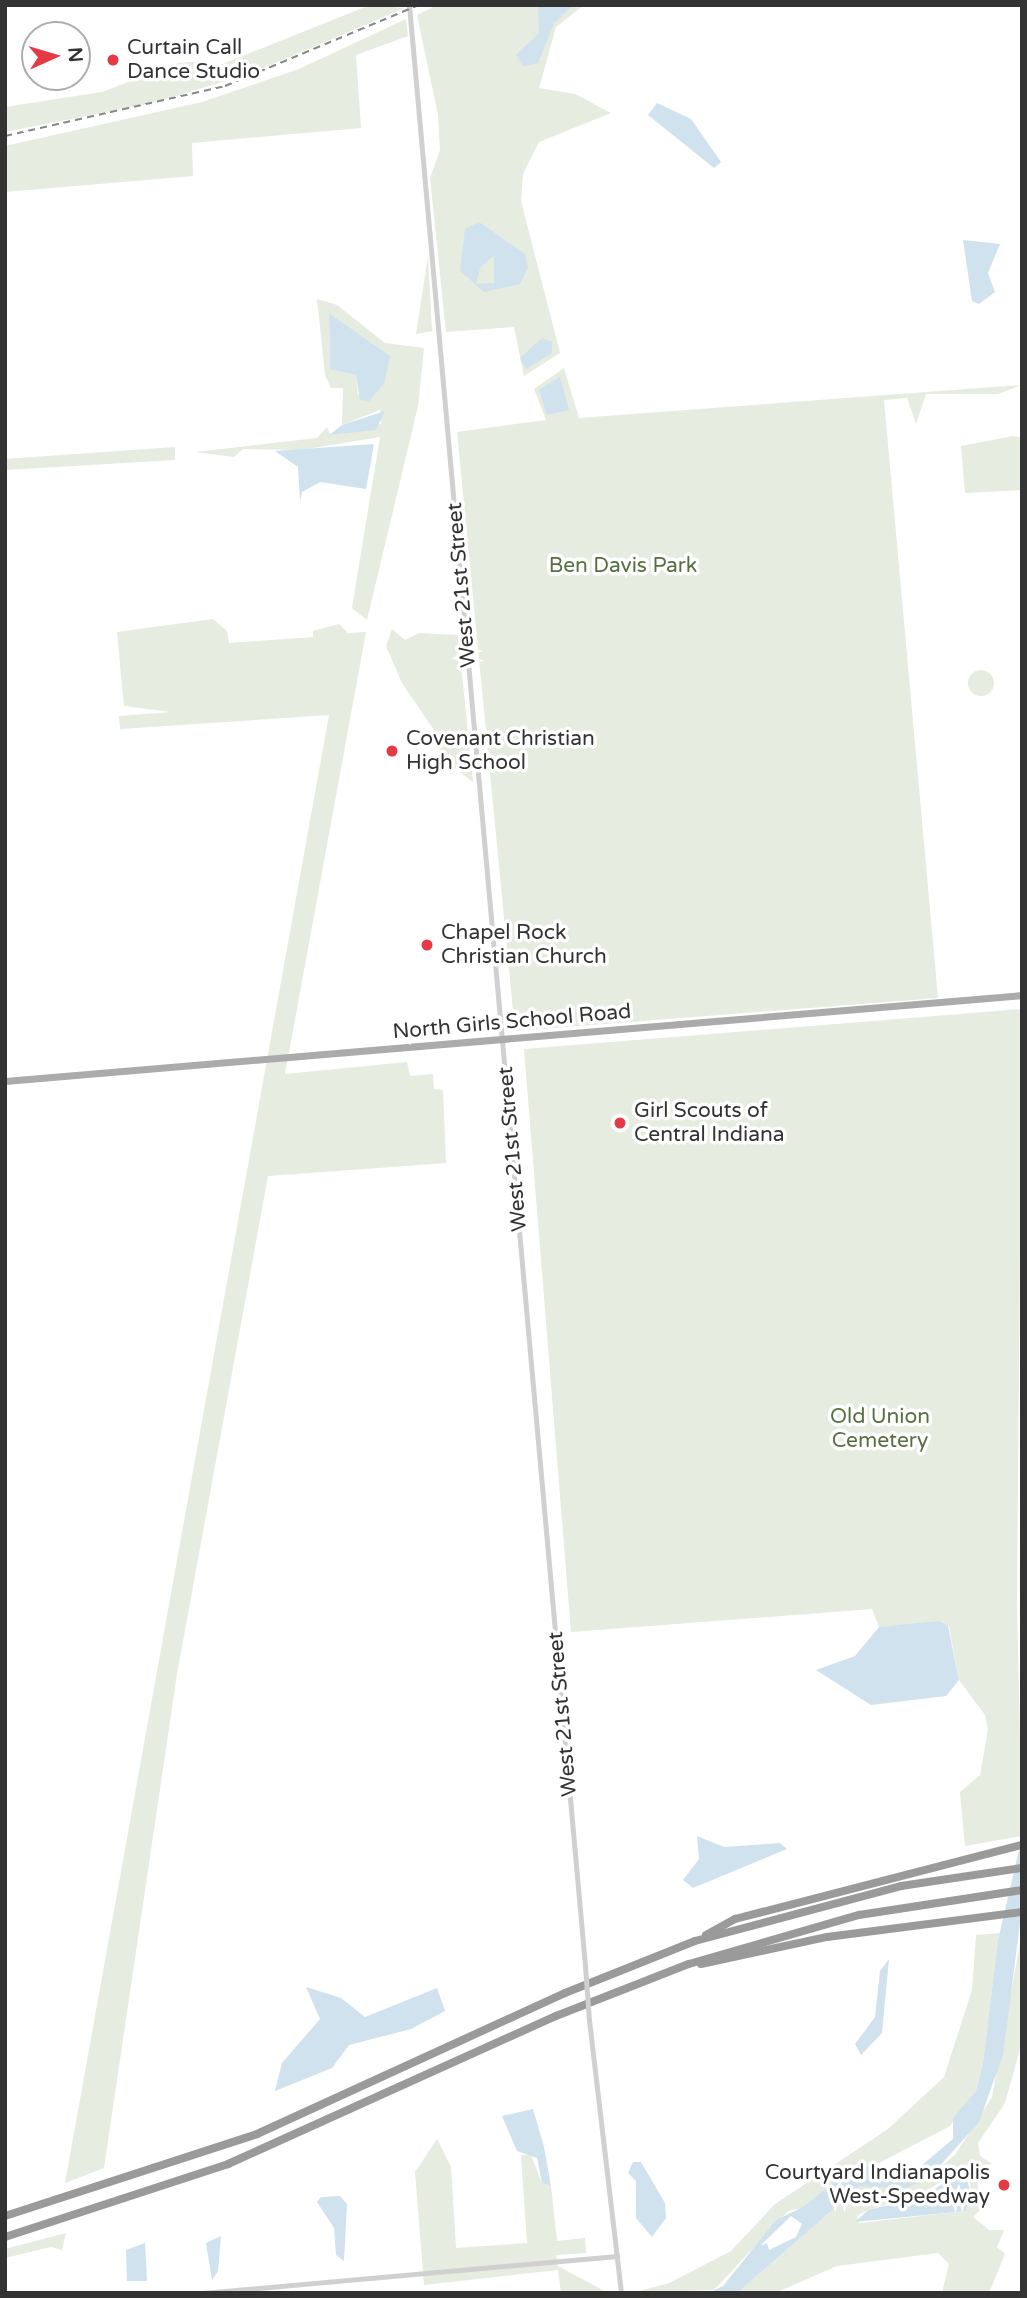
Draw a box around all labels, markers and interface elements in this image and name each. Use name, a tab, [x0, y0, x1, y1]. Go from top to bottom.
north arrow	[21, 21, 91, 91]
place label: Curtain Call Dance Studio	[127, 35, 260, 85]
text: N	[63, 46, 86, 63]
marker: Curtain Call Dance Studio	[105, 52, 121, 68]
street label: West 21st Street	[442, 501, 482, 669]
park label: Ben Davis Park	[549, 553, 697, 579]
place label: Covenant Christian High School	[406, 726, 595, 776]
marker: Covenant Christian High School	[384, 743, 400, 759]
place label: Chapel Rock Christian Church	[441, 920, 607, 970]
marker: Chapel Rock Christian Church	[419, 937, 435, 953]
street label: North Girls School Road	[392, 999, 632, 1045]
street label: West 21st Street	[493, 1065, 533, 1233]
place label: Girl Scouts of Central Indiana	[634, 1098, 785, 1148]
marker: Girl Scouts of Central Indiana	[612, 1115, 628, 1131]
park label: Old Union Cemetery	[830, 1404, 930, 1454]
street label: West 21st Street	[543, 1630, 583, 1798]
place label: Courtyard Indianapolis West-Speedway	[765, 2160, 990, 2210]
marker: Courtyard Indianapolis West-Speedway	[996, 2177, 1012, 2193]

